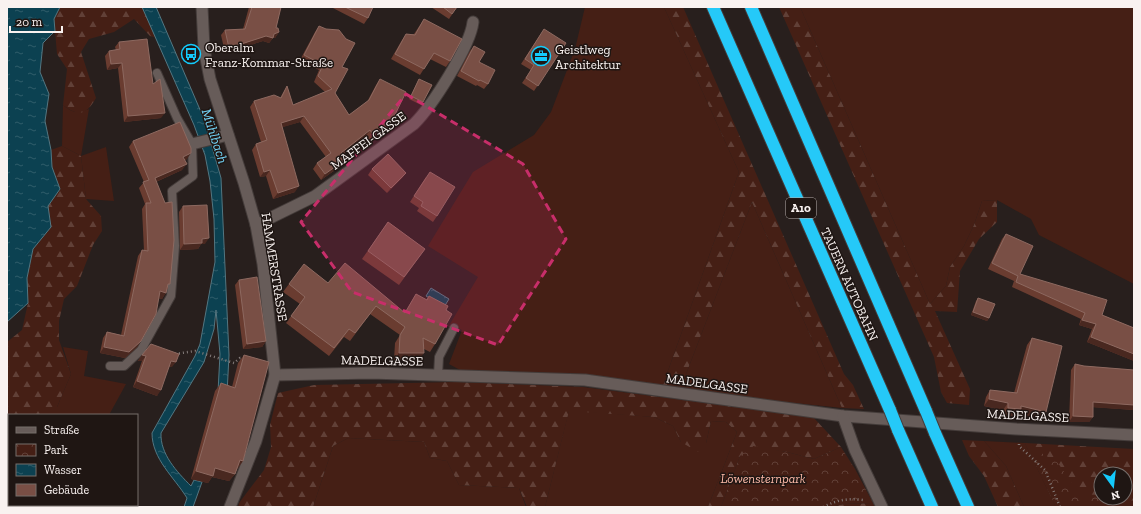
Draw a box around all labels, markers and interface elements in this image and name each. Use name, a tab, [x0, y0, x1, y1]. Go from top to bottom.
scale bar	[10, 8, 62, 34]
text: 20 m	[16, 15, 43, 29]
place label: Oberalm Franz-Kommar-Straße	[205, 40, 333, 70]
place label: Geistlweg Architektur	[555, 42, 621, 72]
bus stop icon: Oberalm Franz-Kommar-Straße	[180, 43, 202, 65]
office icon: Geistlweg Architektur	[530, 45, 552, 67]
water label: Mühlbach	[198, 107, 231, 166]
street label: MAFFEI-GASSE	[328, 108, 409, 173]
road number: A10	[786, 198, 816, 218]
street label: HAMMERSTRASSE	[259, 212, 291, 323]
street label: TAUERN AUTOBAHN	[818, 225, 881, 343]
street label: MADELGASSE	[341, 352, 424, 369]
street label: MADELGASSE	[665, 370, 749, 397]
street label: MADELGASSE	[986, 406, 1070, 425]
legend	[8, 414, 138, 506]
text: Straße	[44, 423, 80, 437]
text: Park	[44, 443, 69, 457]
text: Wasser	[44, 463, 82, 477]
north arrow	[1093, 466, 1133, 506]
park label: Löwensternpark	[720, 471, 806, 486]
text: Gebäude	[44, 483, 89, 497]
text: N	[1109, 488, 1121, 503]

